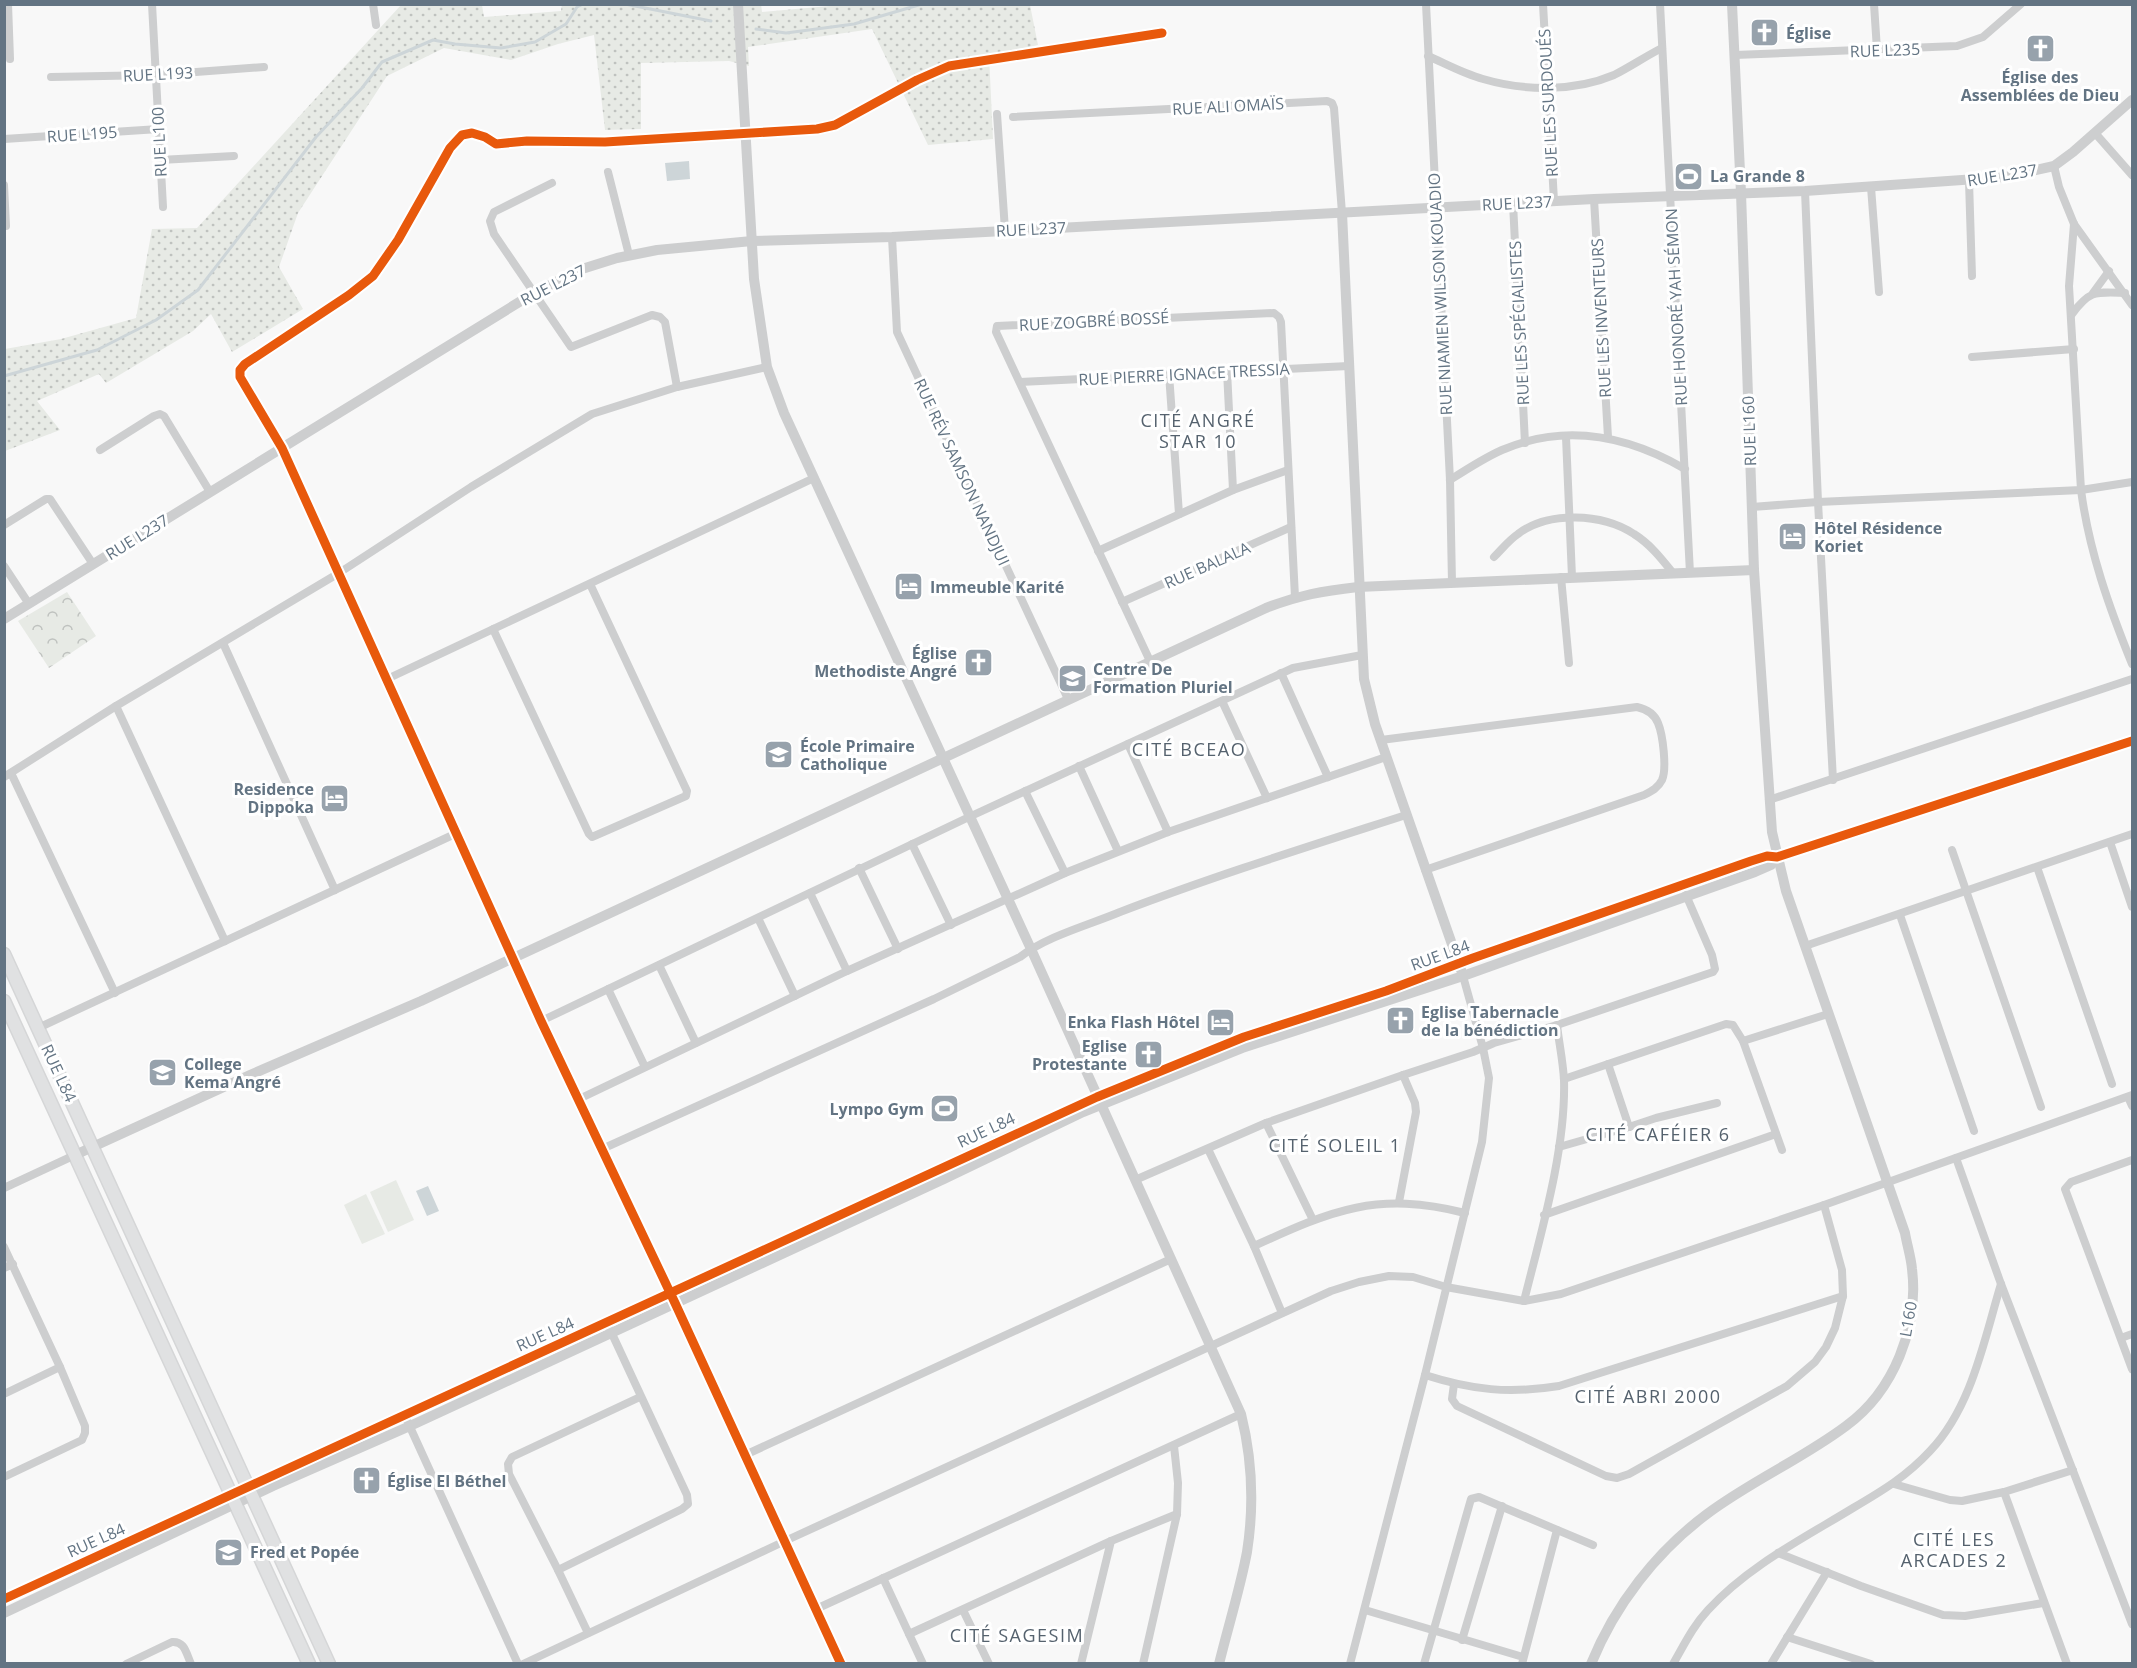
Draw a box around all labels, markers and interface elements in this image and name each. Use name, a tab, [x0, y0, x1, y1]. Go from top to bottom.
church icon: Église	[1749, 17, 1781, 49]
place label: Église	[1786, 22, 1831, 44]
street label: RUE LES SURDOUÉS	[1533, 28, 1563, 178]
church icon: Église des Assemblées de Dieu	[2024, 33, 2056, 65]
street label: RUE L235	[1849, 38, 1921, 62]
street label: RUE L193	[122, 61, 194, 87]
place label: Église des Assemblées de Dieu	[1961, 66, 2119, 106]
street label: RUE ALI OMAÏS	[1172, 92, 1285, 120]
street label: RUE L100	[146, 106, 172, 178]
street label: RUE L195	[46, 121, 118, 147]
street label: RUE L237	[1966, 159, 2038, 191]
sports icon: La Grande 8	[1673, 160, 1705, 192]
place label: La Grande 8	[1710, 165, 1805, 187]
street label: RUE NIAMIEN WILSON KOUADIO	[1423, 172, 1457, 416]
street label: RUE L237	[1481, 190, 1553, 216]
street label: RUE HONORÉ YAH SÉMON	[1660, 208, 1692, 406]
street label: RUE L237	[995, 216, 1067, 242]
street label: RUE LES INVENTEURS	[1586, 237, 1616, 398]
street label: RUE LES SPÉCIALISTES	[1504, 240, 1534, 406]
street label: RUE L237	[517, 259, 589, 311]
street label: RUE ZOGBRÉ BOSSÉ	[1018, 306, 1170, 336]
street label: RUE PIERRE IGNACE TRESSIA	[1078, 357, 1291, 391]
street label: RUE RÉV SAMSON NANDJUI	[909, 375, 1015, 569]
street label: RUE L160	[1737, 395, 1761, 467]
district label: CITÉ ANGRÉ STAR 10	[1140, 408, 1256, 453]
street label: RUE L237	[101, 509, 173, 565]
place label: Hôtel Résidence Koriet	[1814, 517, 1942, 557]
hotel icon: Hôtel Résidence Koriet	[1777, 521, 1809, 553]
street label: RUE BALALA	[1161, 536, 1254, 594]
hotel icon: Immeuble Karité	[893, 571, 925, 603]
place label: Immeuble Karité	[930, 576, 1064, 598]
place label: Église Methodiste Angré	[814, 642, 957, 682]
church icon: Église Methodiste Angré	[962, 646, 994, 678]
place label: Centre De Formation Pluriel	[1093, 658, 1233, 698]
school or university icon: Centre De Formation Pluriel	[1056, 662, 1088, 694]
place label: École Primaire Catholique	[800, 735, 915, 775]
district label: CITÉ BCEAO	[1132, 737, 1246, 761]
school or university icon: École Primaire Catholique	[763, 739, 795, 771]
place label: Residence Dippoka	[233, 778, 314, 818]
hotel icon: Residence Dippoka	[319, 782, 351, 814]
street label: RUE L84	[1407, 934, 1473, 976]
place label: Eglise Tabernacle de la bénédiction	[1421, 1001, 1559, 1041]
church icon: Eglise Tabernacle de la bénédiction	[1384, 1005, 1416, 1037]
hotel icon: Enka Flash Hôtel	[1205, 1006, 1237, 1038]
place label: Enka Flash Hôtel	[1067, 1011, 1200, 1033]
place label: Eglise Protestante	[1032, 1035, 1127, 1075]
church icon: Eglise Protestante	[1132, 1039, 1164, 1071]
street label: RUE L84	[36, 1041, 82, 1105]
place label: College Kema Angré	[184, 1053, 281, 1093]
school or university icon: College Kema Angré	[147, 1057, 179, 1089]
sports icon: Lympo Gym	[929, 1093, 961, 1125]
place label: Lympo Gym	[830, 1098, 924, 1120]
street label: RUE L84	[954, 1107, 1018, 1153]
district label: CITÉ CAFÉIER 6	[1585, 1122, 1731, 1146]
district label: CITÉ SOLEIL 1	[1268, 1133, 1402, 1157]
street label: L160	[1894, 1299, 1922, 1339]
street label: RUE L84	[513, 1311, 577, 1357]
district label: CITÉ ABRI 2000	[1575, 1384, 1721, 1408]
church icon: Église El Béthel	[350, 1465, 382, 1497]
place label: Église El Béthel	[387, 1470, 506, 1492]
street label: RUE L84	[64, 1517, 128, 1563]
district label: CITÉ LES ARCADES 2	[1901, 1527, 2007, 1572]
school or university icon: Fred et Popée	[213, 1536, 245, 1568]
place label: Fred et Popée	[250, 1541, 359, 1563]
district label: CITÉ SAGESIM	[950, 1623, 1084, 1647]

